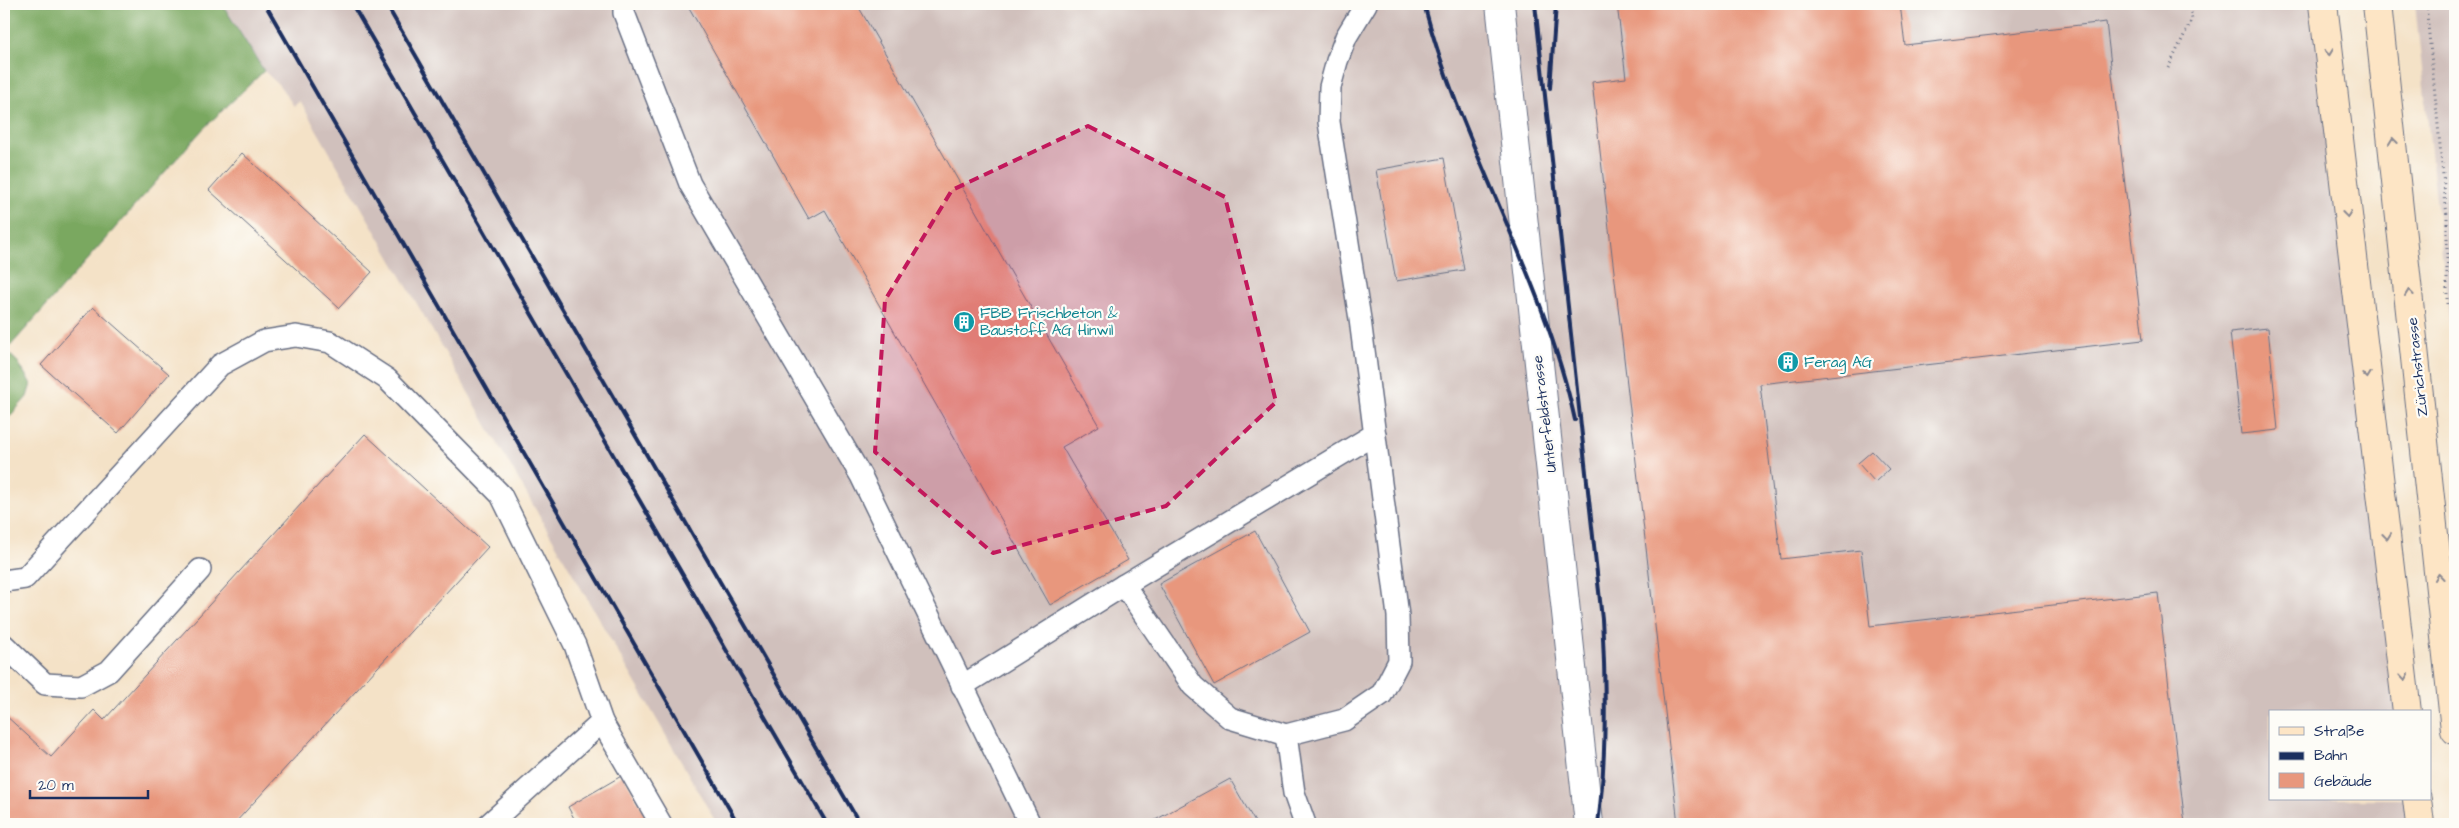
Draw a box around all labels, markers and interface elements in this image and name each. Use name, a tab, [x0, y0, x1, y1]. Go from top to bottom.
one-way arrow	[2323, 48, 2334, 56]
one-way arrow	[2388, 137, 2399, 145]
one-way arrow	[2341, 210, 2352, 218]
one-way arrow	[2404, 289, 2415, 297]
place label: FBB Frischbeton & Baustoff AG Hinwil	[980, 303, 1118, 341]
building icon: FBB Frischbeton & Baustoff AG Hinwil	[952, 310, 976, 334]
street label: Zürichstrasse	[2402, 316, 2433, 418]
building icon: Ferag AG	[1776, 350, 1800, 374]
place label: Ferag AG	[1804, 352, 1873, 374]
street label: Unterfeldstrasse	[1527, 354, 1562, 474]
one-way arrow	[2361, 371, 2372, 379]
one-way arrow	[2381, 533, 2392, 541]
one-way arrow	[2434, 573, 2445, 581]
one-way arrow	[2398, 673, 2409, 681]
legend	[2269, 710, 2432, 800]
text: Straße	[2314, 721, 2364, 742]
text: Bahn	[2314, 745, 2348, 766]
scale bar	[30, 768, 148, 800]
text: Gebäude	[2314, 771, 2372, 792]
text: 20 m	[38, 775, 74, 796]

